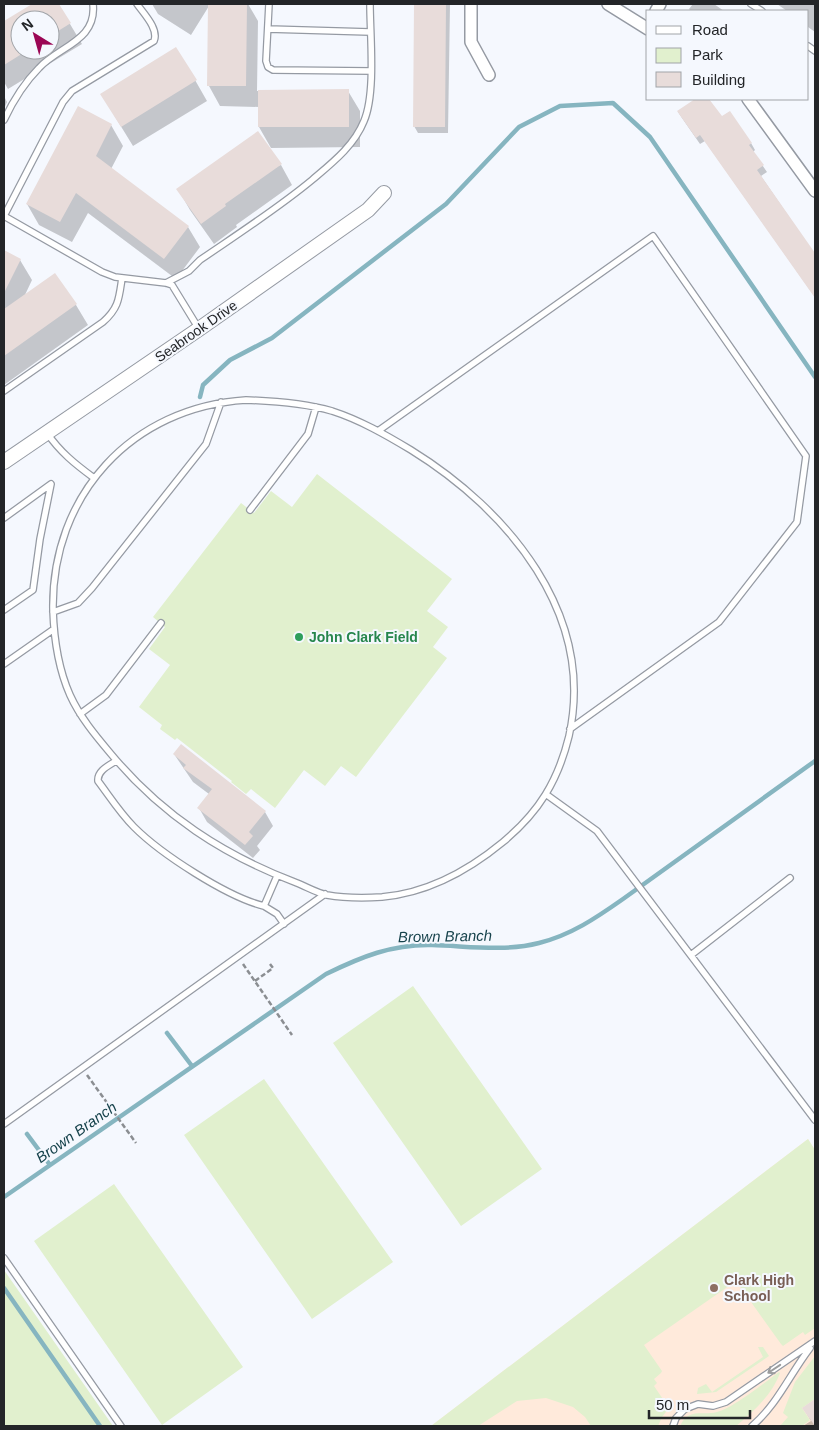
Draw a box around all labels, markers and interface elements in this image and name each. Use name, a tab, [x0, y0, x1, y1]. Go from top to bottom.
north arrow	[10, 10, 60, 60]
legend	[646, 10, 809, 100]
text: N	[18, 15, 36, 34]
text: Road	[692, 21, 728, 38]
text: Park	[692, 46, 723, 63]
text: Building	[692, 71, 745, 88]
street label: Seabrook Drive	[152, 297, 240, 365]
place label: John Clark Field	[309, 629, 418, 645]
marker: John Clark Field	[293, 631, 305, 643]
water label: Brown Branch	[398, 927, 492, 945]
water label: Brown Branch	[33, 1098, 119, 1166]
place label: Clark High School	[724, 1272, 794, 1304]
marker: Clark High School	[708, 1282, 720, 1294]
one-way arrow	[767, 1365, 781, 1375]
scale bar	[649, 1388, 750, 1420]
text: 50 m	[656, 1396, 689, 1413]

